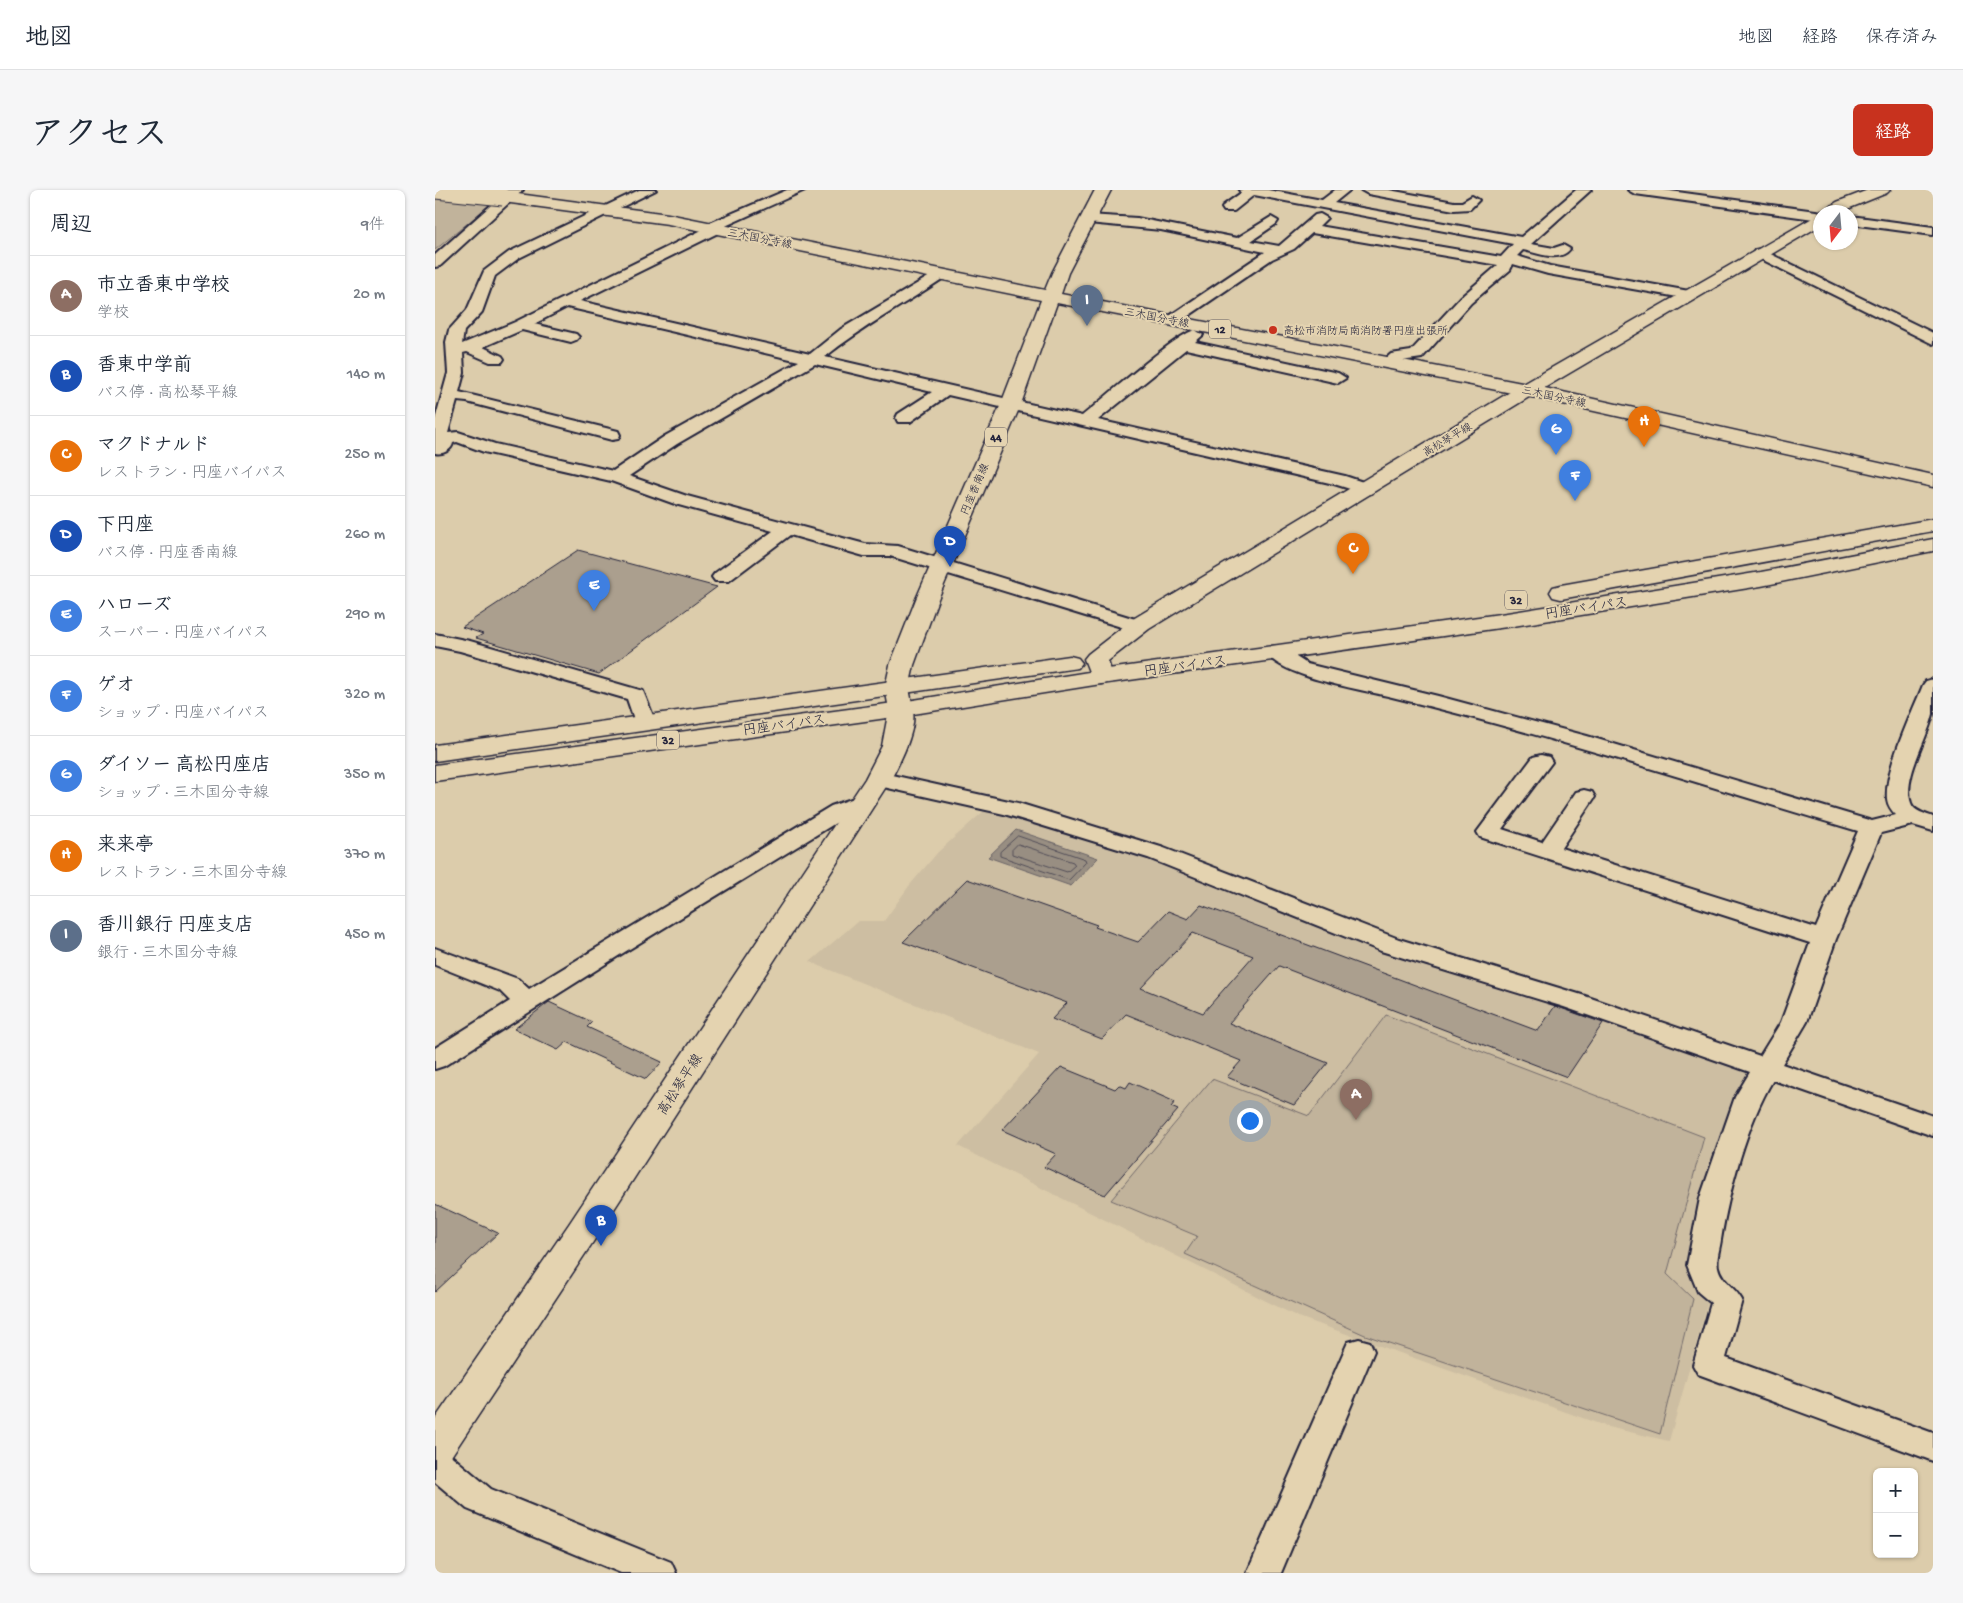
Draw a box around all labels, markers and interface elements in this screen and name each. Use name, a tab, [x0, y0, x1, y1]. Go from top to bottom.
text: 地図	[25, 25, 73, 54]
text: 地図	[1738, 28, 1774, 49]
text: 経路	[1802, 28, 1838, 49]
text: 保存済み	[1866, 28, 1938, 49]
button: 経路	[1853, 104, 1933, 156]
text: アクセス	[30, 117, 168, 158]
north arrow	[1813, 205, 1858, 250]
text: 周辺	[50, 214, 92, 239]
text: 9件	[361, 217, 385, 236]
street label: 三木国分寺線	[726, 227, 793, 252]
text: 市立香東中学校	[97, 275, 230, 298]
pin: I	[1071, 285, 1103, 326]
text: A	[61, 286, 71, 305]
text: 20 m	[353, 286, 385, 305]
text: 学校	[97, 305, 129, 324]
street label: 三木国分寺線	[1123, 306, 1190, 331]
road number: 12	[1209, 320, 1231, 338]
marker: 高松市消防局南消防署円座出張所	[1267, 324, 1279, 336]
place label: 高松市消防局南消防署円座出張所	[1283, 325, 1448, 338]
text: 香東中学前	[97, 355, 192, 378]
text: B	[62, 366, 70, 385]
text: 140 m	[347, 366, 385, 385]
street label: 三木国分寺線	[1520, 384, 1587, 411]
text: バス停 · 高松琴平線	[97, 385, 238, 404]
pin: H	[1628, 406, 1660, 447]
pin: G	[1540, 414, 1572, 455]
street label: 高松琴平線	[1421, 421, 1475, 460]
road number: 44	[985, 428, 1007, 446]
text: マクドナルド	[97, 435, 210, 458]
text: C	[62, 446, 70, 465]
text: 250 m	[345, 446, 385, 465]
pin: F	[1559, 460, 1591, 501]
street label: 円座香南線	[959, 462, 992, 517]
text: レストラン · 円座バイパス	[97, 465, 287, 484]
text: 下円座	[97, 515, 154, 538]
text: D	[61, 526, 71, 545]
text: 260 m	[345, 526, 385, 545]
pin: D	[934, 526, 966, 567]
pin: C	[1337, 533, 1369, 574]
text: バス停 · 円座香南線	[97, 545, 238, 564]
pin: E	[578, 570, 610, 611]
road number: 32	[1505, 590, 1527, 610]
text: ハローズ	[97, 595, 171, 618]
street label: 円座バイパス	[1544, 595, 1629, 624]
text: E	[61, 606, 71, 625]
text: 290 m	[345, 606, 385, 625]
text: スーパー · 円座バイパス	[97, 625, 269, 644]
street label: 円座バイパス	[1143, 653, 1228, 682]
text: ゲオ	[97, 675, 135, 698]
text: F	[62, 686, 70, 705]
text: 320 m	[345, 686, 385, 705]
text: ショップ · 円座バイパス	[97, 705, 269, 724]
street label: 円座バイパス	[742, 712, 827, 741]
road number: 32	[657, 730, 679, 750]
text: ダイソー 高松円座店	[97, 755, 271, 778]
text: G	[61, 766, 71, 785]
text: 350 m	[344, 766, 385, 785]
text: ショップ · 三木国分寺線	[97, 785, 269, 804]
text: 来来亭	[97, 835, 154, 858]
text: H	[61, 846, 71, 865]
text: 370 m	[344, 846, 385, 865]
text: レストラン · 三木国分寺線	[97, 865, 287, 884]
text: 香川銀行 円座支店	[97, 915, 254, 938]
text: I	[64, 926, 68, 945]
text: 450 m	[345, 926, 385, 945]
text: 銀行 · 三木国分寺線	[97, 945, 238, 964]
street label: 高松琴平線	[655, 1051, 707, 1119]
pin: A	[1340, 1079, 1372, 1120]
your location	[1237, 1108, 1263, 1134]
pin: B	[585, 1205, 617, 1246]
map controls	[1873, 1468, 1918, 1558]
button: +	[1873, 1468, 1918, 1513]
button: −	[1873, 1513, 1918, 1558]

